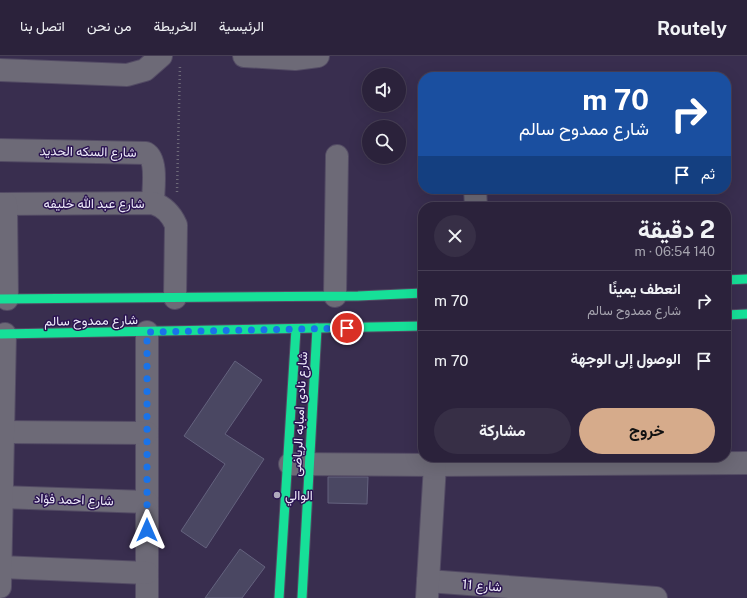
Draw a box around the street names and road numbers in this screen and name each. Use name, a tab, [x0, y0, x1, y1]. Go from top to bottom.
street label: شارع السكه الحديد	[39, 143, 137, 162]
street label: شارع عبد الله خليفه	[44, 196, 144, 213]
street label: شارع ممدوح سالم	[44, 312, 138, 331]
street label: شارع نادى امبابه الرياضى	[289, 351, 312, 477]
street label: شارع احمد فؤاد	[34, 491, 114, 510]
street label: شارع 11	[461, 577, 502, 596]

